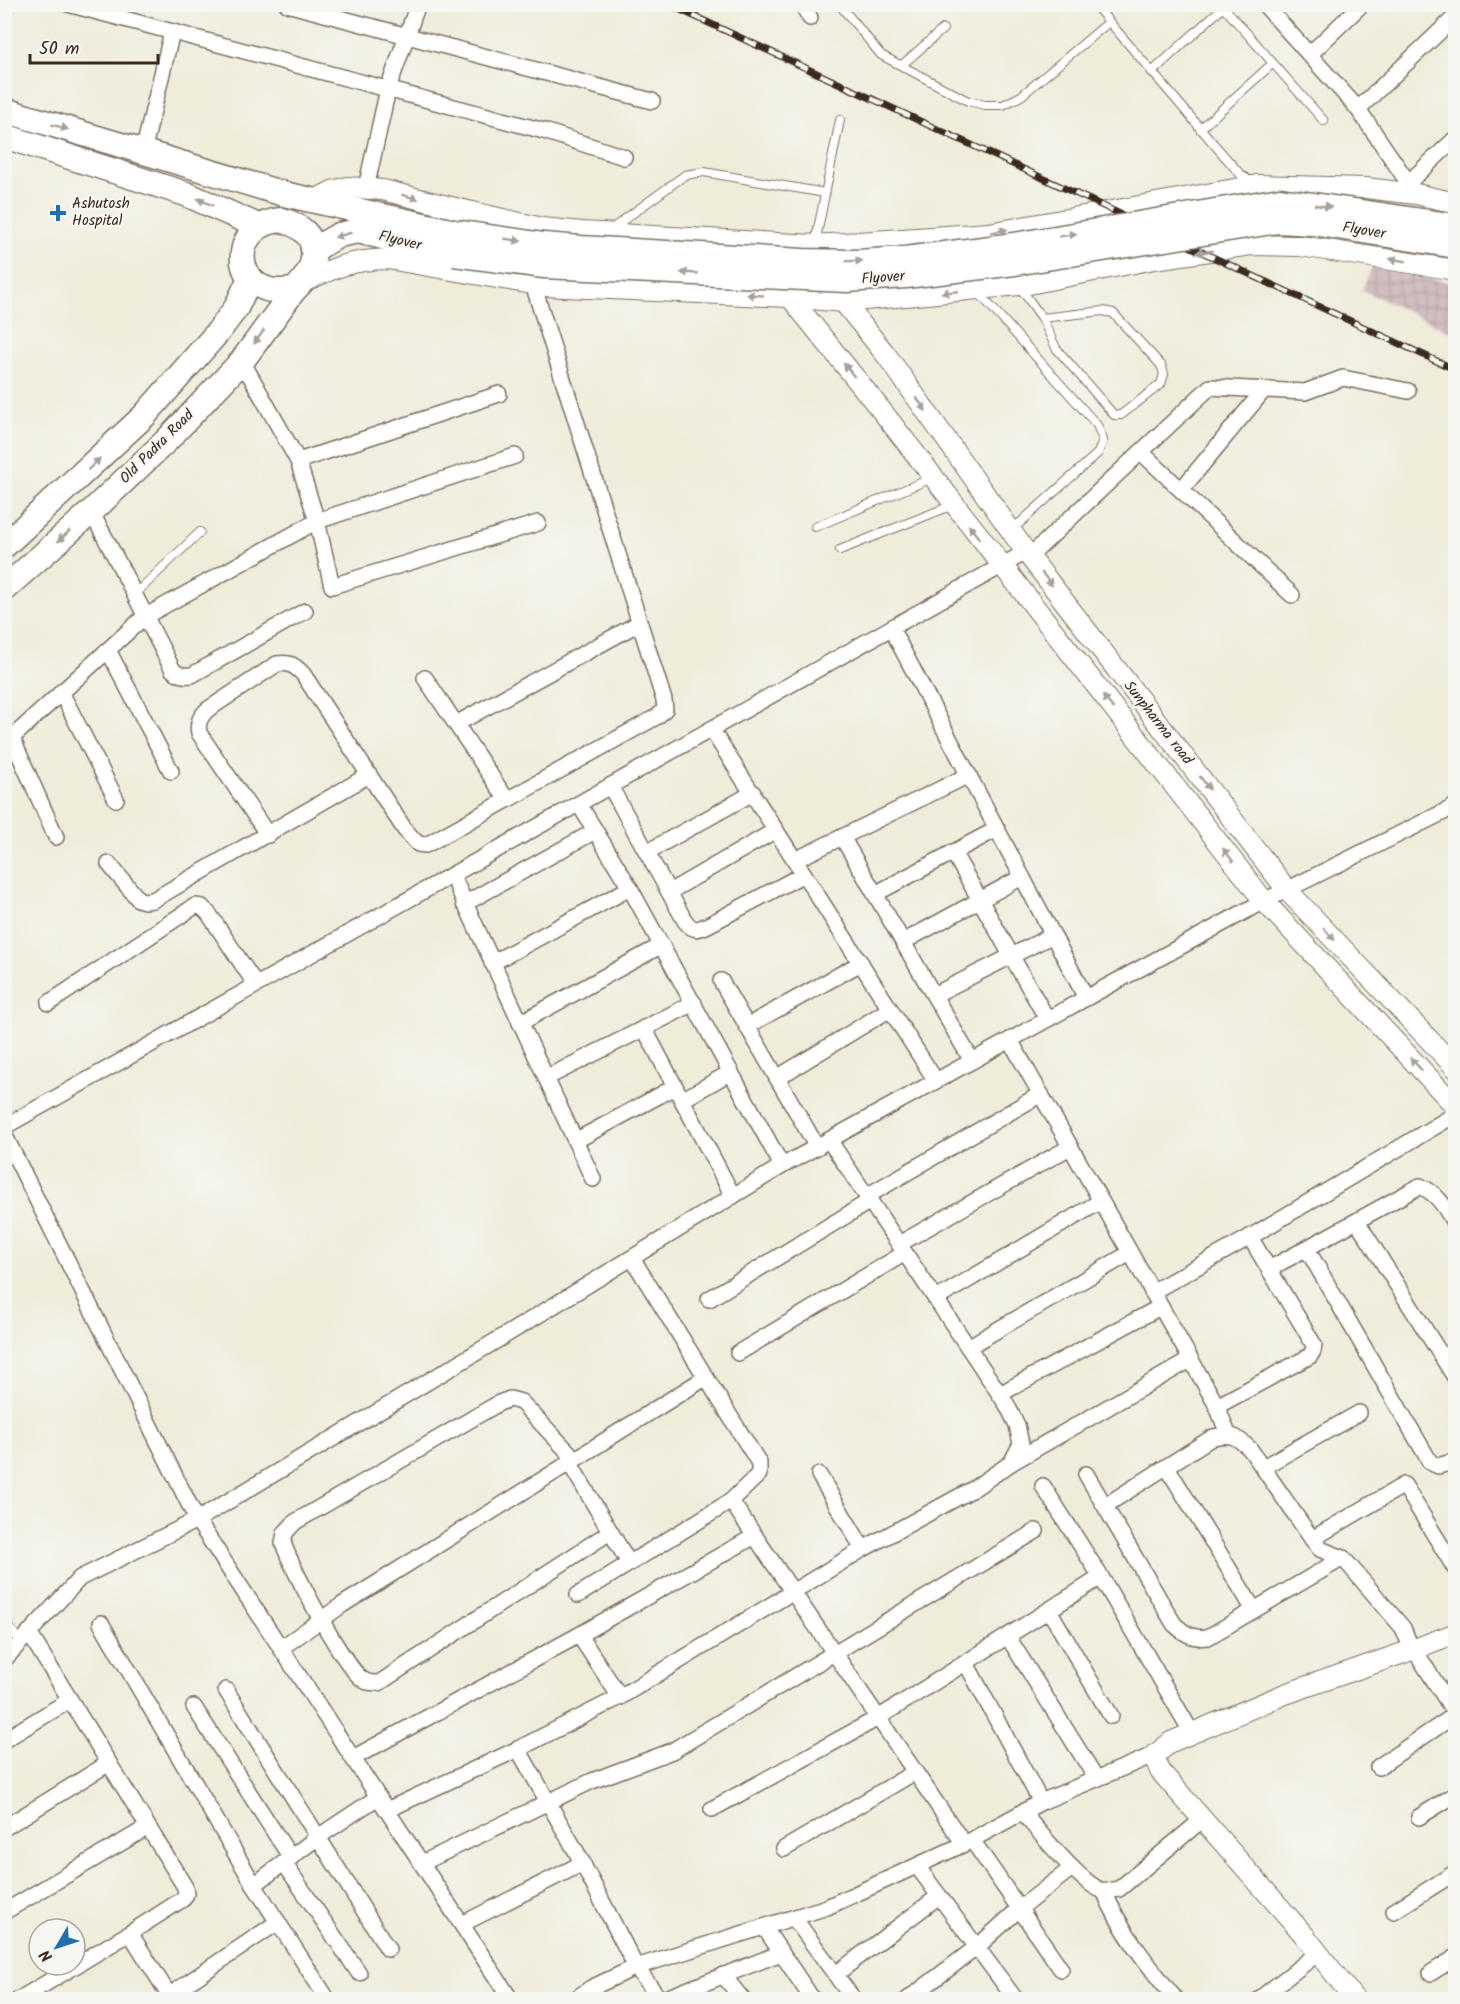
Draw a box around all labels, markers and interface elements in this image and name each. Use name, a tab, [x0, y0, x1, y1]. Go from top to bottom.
scale bar	[30, 27, 158, 65]
text: 50 m	[39, 35, 79, 64]
one-way arrow	[52, 123, 70, 132]
place label: Ashutosh Hospital	[72, 192, 130, 233]
one-way arrow	[400, 192, 419, 202]
one-way arrow	[195, 197, 213, 207]
one-way arrow	[1313, 201, 1332, 210]
marker: Ashutosh Hospital	[49, 204, 67, 222]
street label: Flyover	[1341, 216, 1388, 246]
street label: Flyover	[376, 224, 425, 258]
one-way arrow	[990, 226, 1009, 235]
one-way arrow	[334, 231, 352, 240]
one-way arrow	[1059, 231, 1078, 240]
one-way arrow	[503, 236, 522, 245]
one-way arrow	[1195, 247, 1214, 256]
one-way arrow	[1388, 256, 1407, 265]
one-way arrow	[844, 257, 863, 266]
street label: Flyover	[861, 264, 907, 291]
one-way arrow	[680, 269, 699, 278]
one-way arrow	[940, 287, 959, 297]
one-way arrow	[746, 291, 765, 300]
one-way arrow	[253, 329, 265, 345]
one-way arrow	[844, 362, 856, 377]
one-way arrow	[915, 396, 926, 412]
street label: Old Padra Road	[114, 404, 200, 490]
one-way arrow	[87, 457, 101, 471]
one-way arrow	[968, 524, 981, 540]
one-way arrow	[57, 529, 72, 542]
one-way arrow	[1041, 571, 1053, 587]
street label: Sunpharma road	[1117, 676, 1199, 771]
one-way arrow	[1102, 694, 1114, 709]
one-way arrow	[1198, 776, 1210, 791]
one-way arrow	[1222, 848, 1234, 863]
one-way arrow	[1322, 926, 1336, 941]
one-way arrow	[1409, 1058, 1423, 1072]
north arrow	[27, 1917, 87, 1977]
text: N	[34, 1944, 59, 1967]

